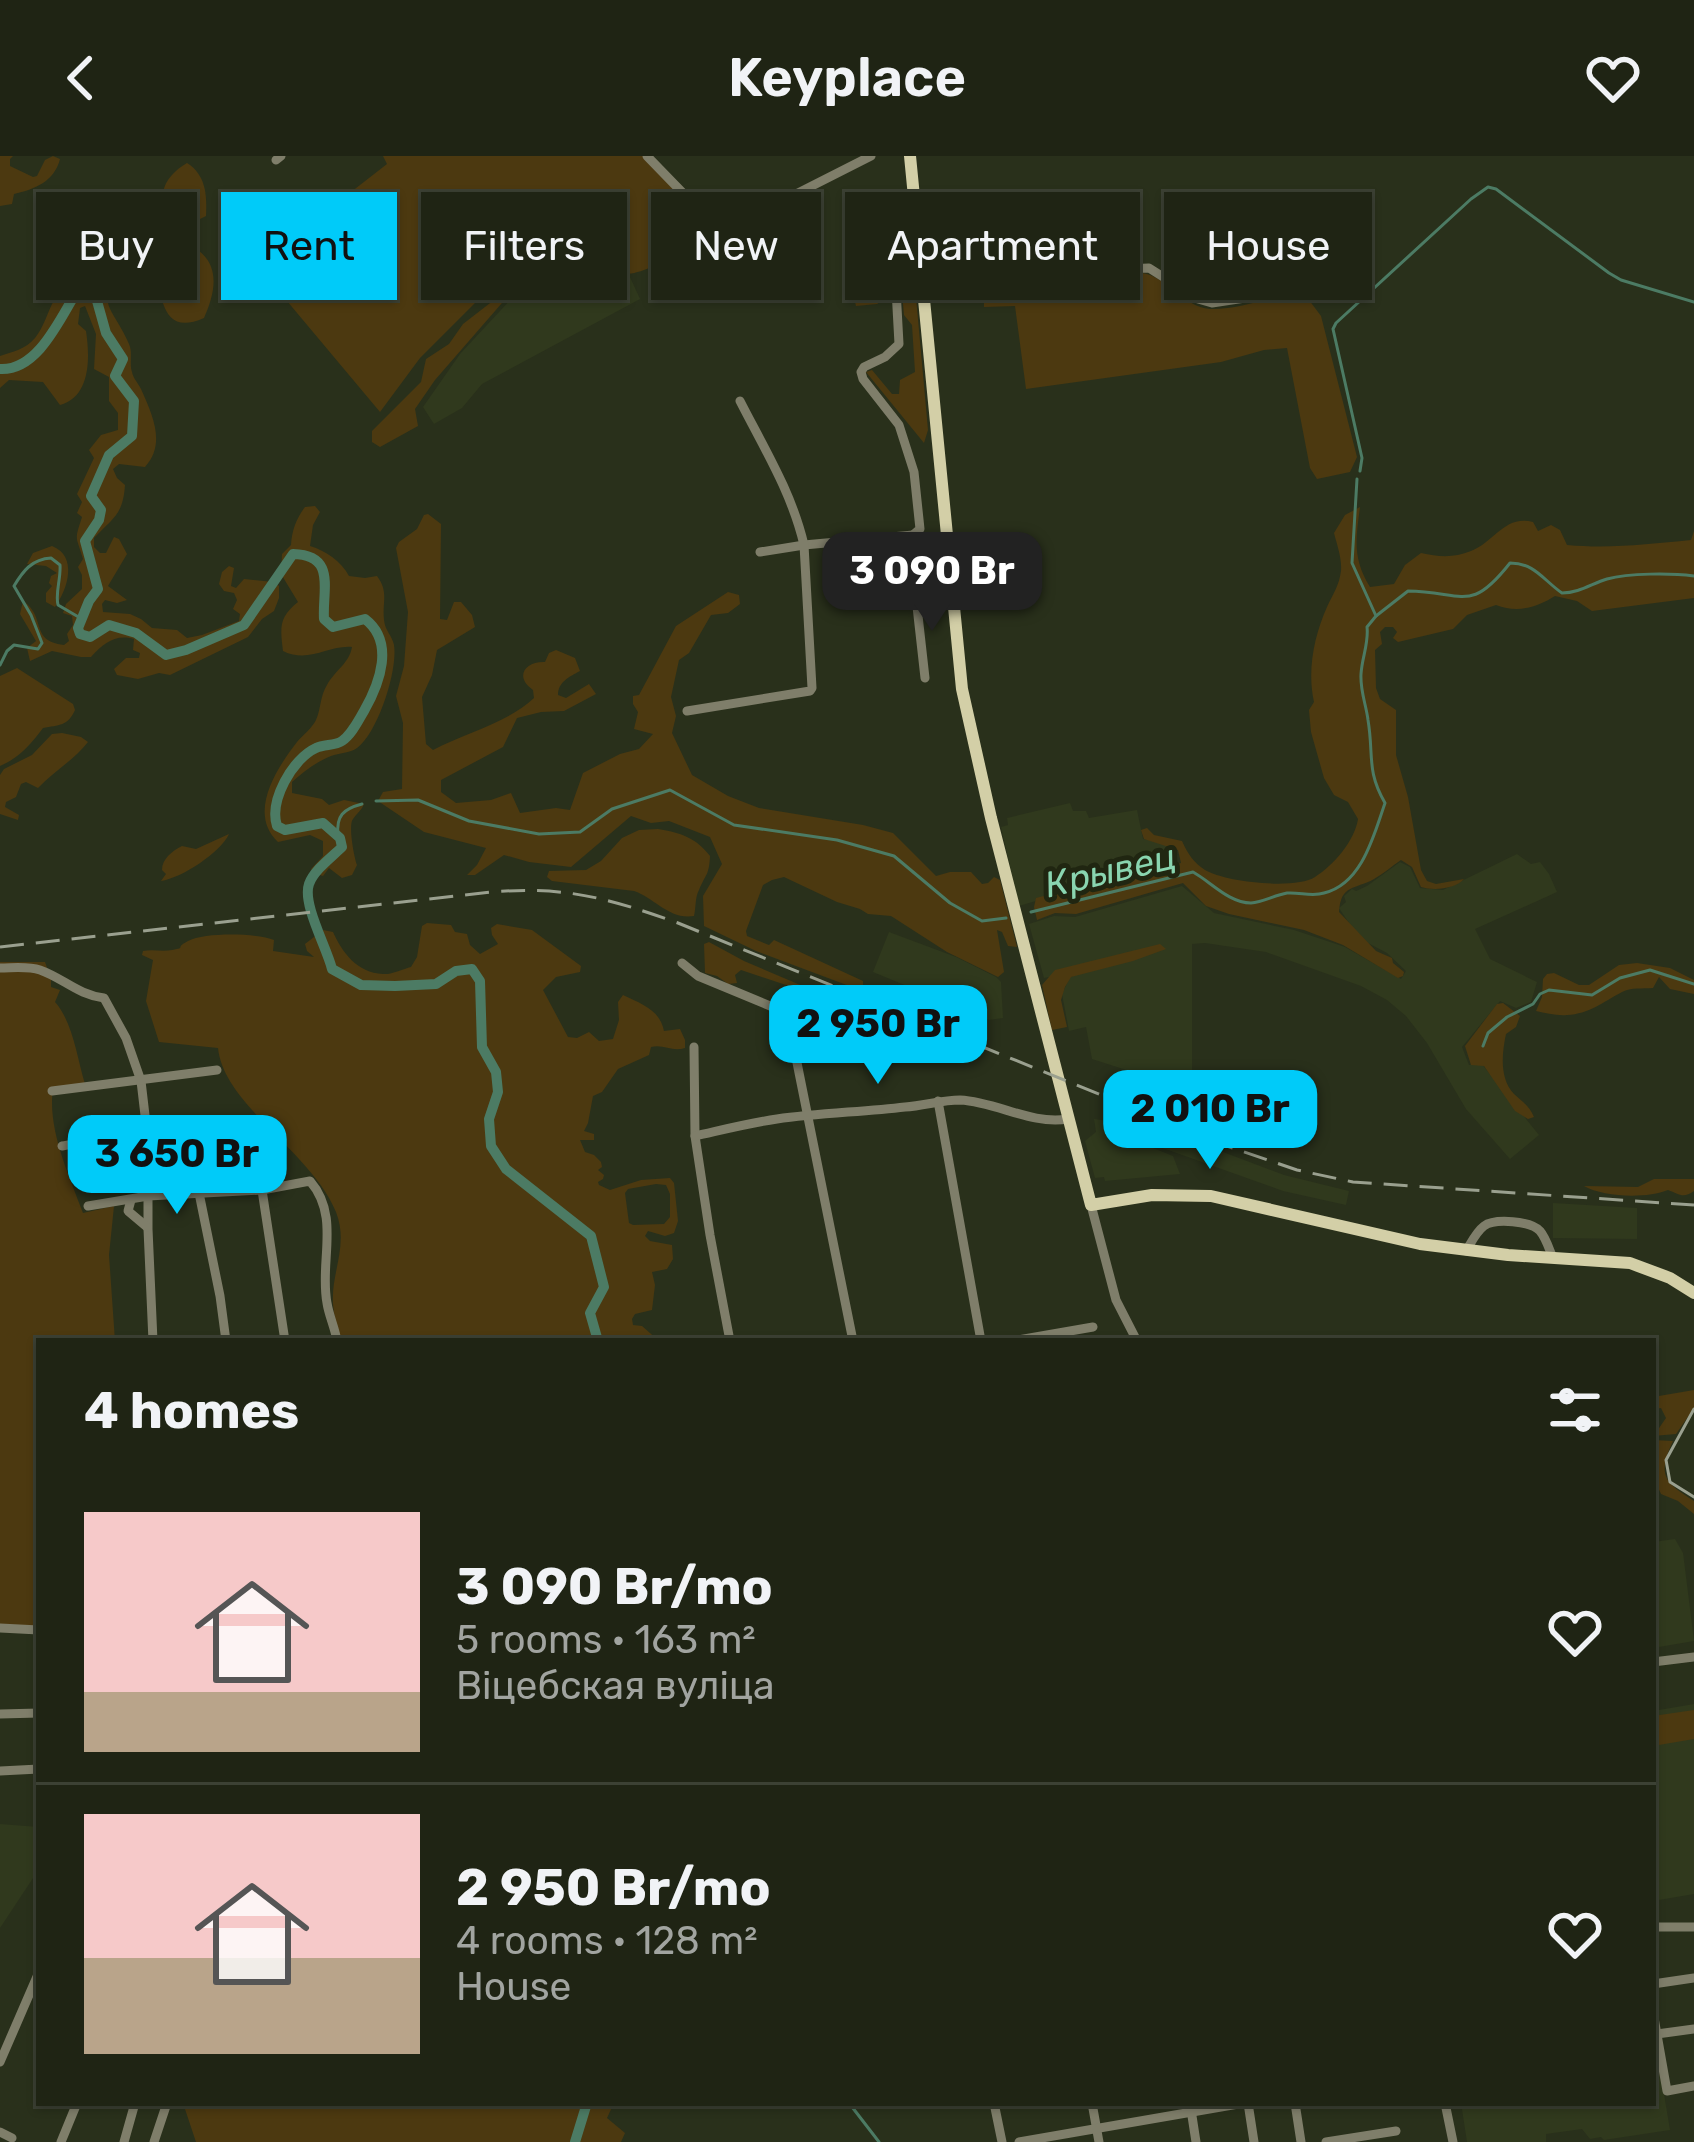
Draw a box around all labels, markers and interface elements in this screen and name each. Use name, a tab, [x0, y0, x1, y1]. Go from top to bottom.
icon: back	[48, 45, 114, 111]
icon: heart	[1580, 45, 1646, 111]
text: Keyplace	[728, 46, 966, 110]
chip: Buy	[36, 192, 197, 300]
chip: Rent	[221, 192, 397, 300]
chip: Filters	[421, 192, 627, 300]
chip: New	[651, 192, 821, 300]
chip: Apartment	[845, 192, 1140, 300]
chip: House	[1164, 192, 1372, 300]
pin: 3 090 Br	[808, 532, 1056, 634]
text: 3 090 Br	[849, 548, 1015, 594]
water label: Крывец	[1040, 835, 1180, 906]
pin: 2 950 Br	[754, 985, 1002, 1087]
text: 2 950 Br	[796, 1001, 960, 1047]
pin: 2 010 Br	[1086, 1070, 1334, 1172]
text: 2 010 Br	[1130, 1086, 1290, 1132]
pin: 3 650 Br	[53, 1115, 301, 1217]
text: 3 650 Br	[95, 1131, 259, 1177]
icon: filters	[1542, 1377, 1608, 1443]
text: 4 homes	[84, 1380, 299, 1441]
text: 3 090 Br/mo	[456, 1556, 773, 1617]
icon: home	[180, 1560, 324, 1704]
icon: heart	[1542, 1599, 1608, 1665]
text: 5 rooms · 163 m²	[456, 1617, 756, 1663]
text: Віцебская вуліца	[456, 1663, 775, 1709]
text: 2 950 Br/mo	[456, 1857, 771, 1918]
icon: home	[180, 1862, 324, 2006]
icon: heart	[1542, 1901, 1608, 1967]
text: 4 rooms · 128 m²	[456, 1918, 757, 1964]
text: House	[456, 1964, 571, 2010]

